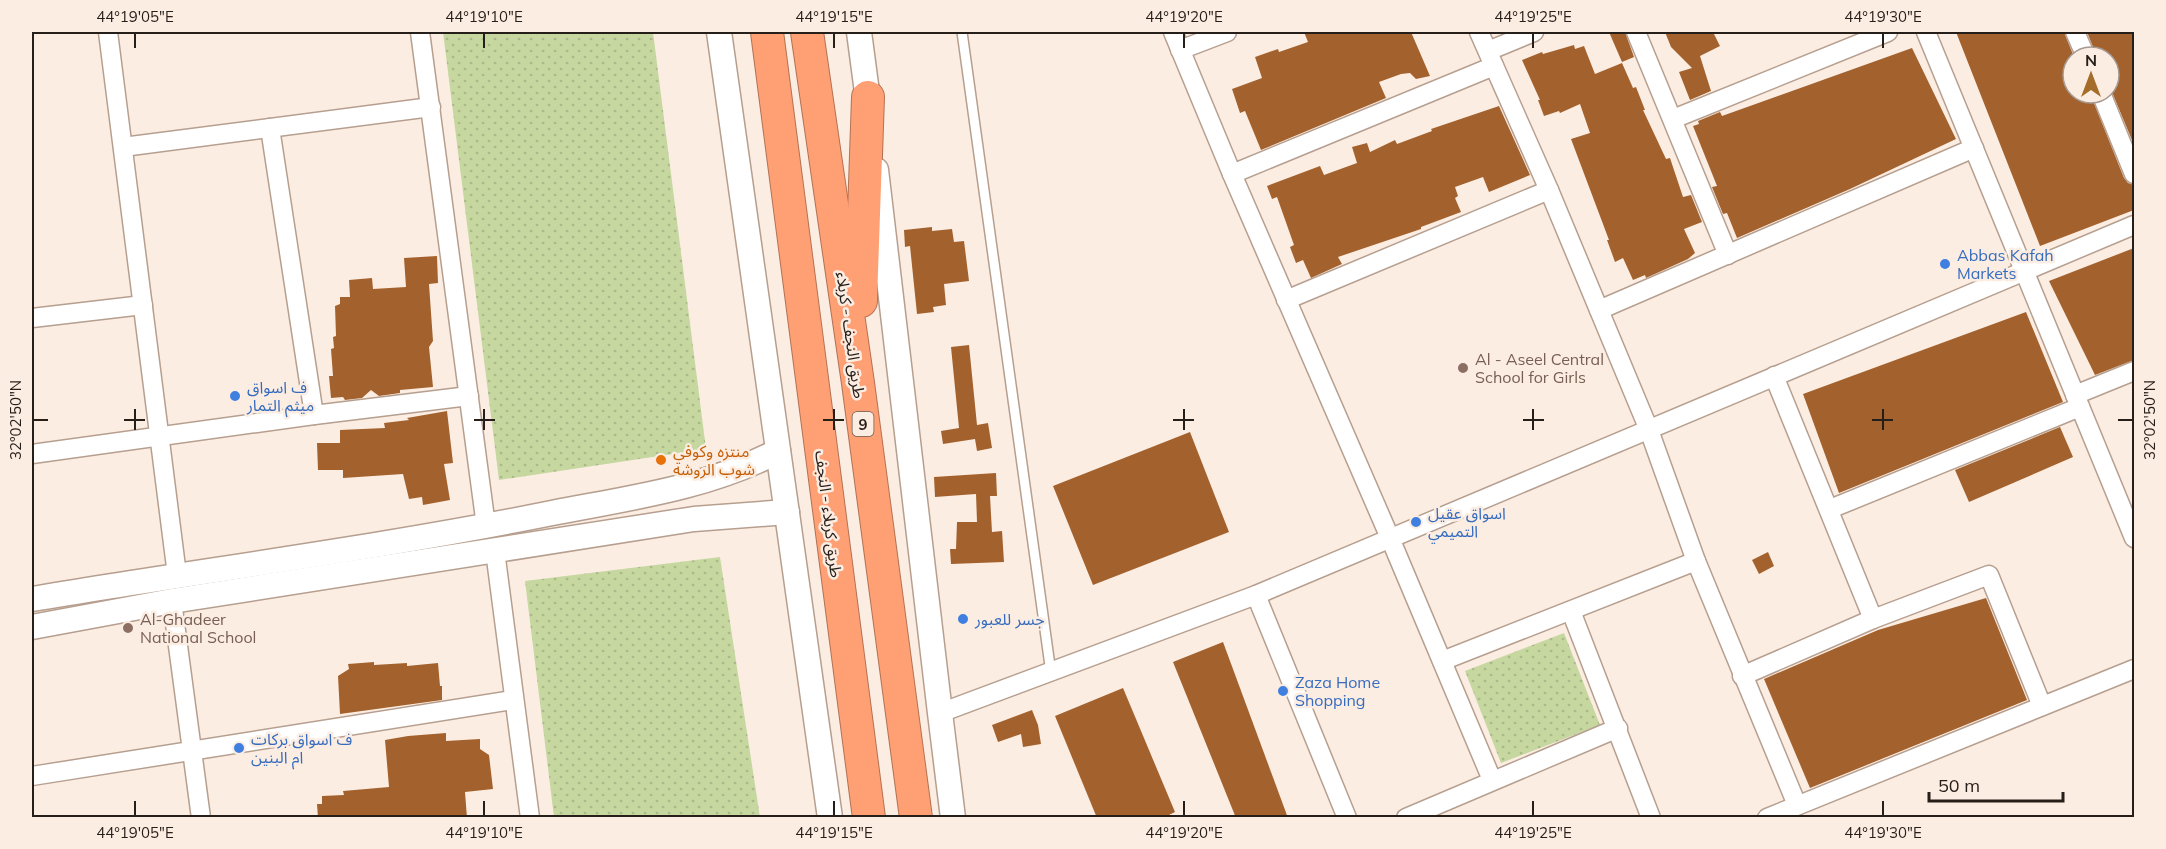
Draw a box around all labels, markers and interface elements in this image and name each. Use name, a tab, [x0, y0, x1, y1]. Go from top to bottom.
text: 44°19'05"E	[96, 7, 174, 26]
text: 44°19'10"E	[445, 7, 523, 26]
text: 44°19'15"E	[795, 7, 873, 26]
text: 44°19'20"E	[1145, 7, 1223, 26]
text: 44°19'25"E	[1494, 7, 1572, 26]
text: 44°19'30"E	[1844, 7, 1922, 26]
north arrow	[2061, 45, 2121, 105]
text: N	[2085, 50, 2097, 70]
place label: Abbas Kafah Markets	[1957, 245, 2054, 283]
marker: Abbas Kafah Markets	[1938, 257, 1952, 271]
street label: طريق النجف - کربلاء	[831, 270, 870, 400]
place label: Al - Aseel Central School for Girls	[1475, 349, 1604, 387]
marker: Al - Aseel Central School for Girls	[1456, 361, 1470, 375]
place label: ف اسواق ميثم التمار	[246, 377, 314, 418]
text: 32°02'50"N	[6, 380, 25, 460]
text: 32°02'50"N	[2140, 380, 2159, 460]
marker: ف اسواق ميثم التمار	[228, 389, 242, 403]
road number: 9	[852, 412, 874, 436]
place label: منتزه وكوفي شوب الروشه	[673, 441, 755, 479]
street label: طريق کربلاء - النجف	[810, 449, 847, 579]
marker: منتزه وكوفي شوب الروشه	[654, 453, 668, 467]
place label: اسواق عقيل التميمي	[1428, 503, 1506, 544]
marker: اسواق عقيل التميمي	[1409, 515, 1423, 529]
place label: Al-Ghadeer National School	[140, 609, 256, 647]
place label: جسر للعبور	[974, 609, 1045, 629]
marker: جسر للعبور	[956, 612, 970, 626]
marker: Al-Ghadeer National School	[121, 621, 135, 635]
place label: Zaza Home Shopping	[1295, 672, 1380, 710]
marker: Zaza Home Shopping	[1276, 684, 1290, 698]
place label: ف اسواق بركات ام البنين	[251, 729, 353, 770]
marker: ف اسواق بركات ام البنين	[232, 741, 246, 755]
scale bar	[1929, 765, 2062, 803]
text: 50 m	[1938, 774, 1980, 797]
text: 44°19'05"E	[96, 823, 174, 842]
text: 44°19'10"E	[445, 823, 523, 842]
text: 44°19'15"E	[795, 823, 873, 842]
text: 44°19'20"E	[1145, 823, 1223, 842]
text: 44°19'25"E	[1494, 823, 1572, 842]
text: 44°19'30"E	[1844, 823, 1922, 842]

